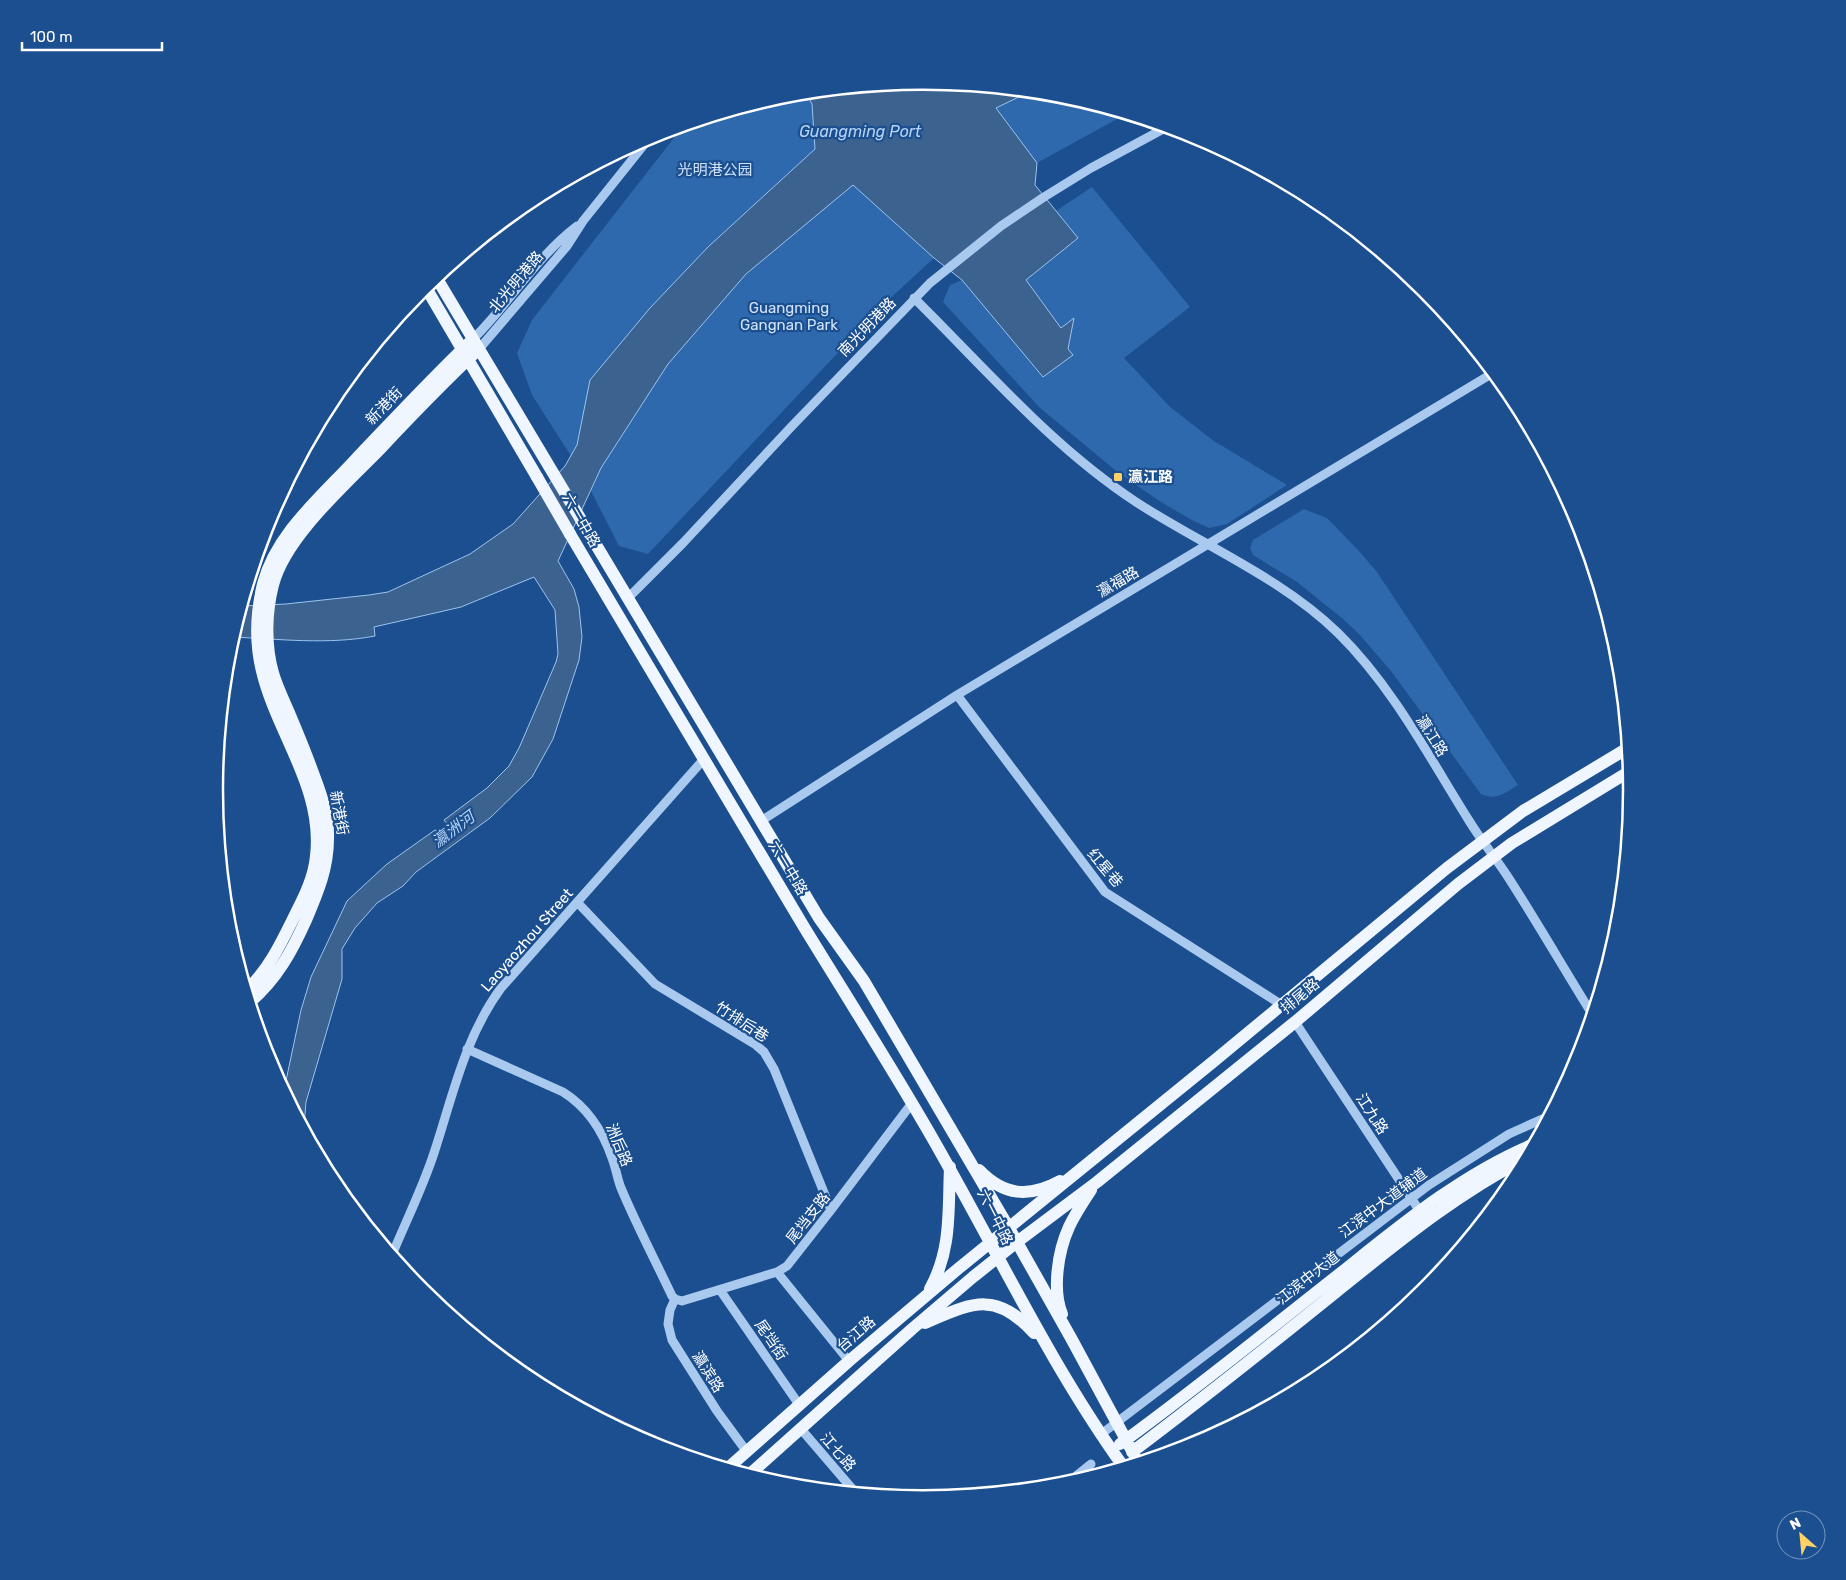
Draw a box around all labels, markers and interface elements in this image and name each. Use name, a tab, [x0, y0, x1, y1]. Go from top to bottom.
scale bar	[22, 20, 162, 52]
text: 100 m	[30, 28, 72, 46]
water label: Guangming Port	[799, 122, 922, 141]
park label: 光明港公园	[677, 161, 753, 179]
street label: 北光明港路	[485, 247, 547, 317]
street label: 南光明港路	[834, 294, 900, 360]
park label: Guangming Gangnan Park	[740, 299, 838, 334]
street label: 新港街	[362, 384, 406, 428]
place label: 瀛江路	[1128, 468, 1173, 486]
marker: 瀛江路	[1112, 471, 1124, 483]
street label: 六一中路	[558, 490, 604, 550]
street label: 瀛福路	[1094, 563, 1142, 601]
street label: 瀛江路	[1412, 712, 1452, 760]
street label: 新港街	[326, 789, 352, 837]
water label: 瀛洲河	[428, 806, 481, 851]
street label: 六一中路	[765, 838, 811, 898]
street label: 红星巷	[1083, 845, 1127, 891]
street label: Laoyaozhou Street	[477, 884, 577, 995]
street label: 排尾路	[1277, 975, 1323, 1017]
street label: 竹排后巷	[712, 998, 772, 1046]
street label: 江九路	[1352, 1090, 1392, 1138]
street label: 洲后路	[602, 1121, 636, 1169]
street label: 江滨中大道辅道	[1336, 1164, 1430, 1242]
street label: 六一中路	[973, 1186, 1017, 1248]
street label: 尾垱支路	[782, 1189, 834, 1247]
street label: 江滨中大道	[1273, 1248, 1343, 1308]
street label: 台江路	[833, 1312, 879, 1356]
street label: 尾垱街	[751, 1316, 791, 1364]
street label: 瀛滨路	[688, 1348, 728, 1396]
street label: 江七路	[816, 1429, 860, 1475]
north arrow	[1776, 1510, 1826, 1560]
text: N	[1787, 1514, 1804, 1534]

